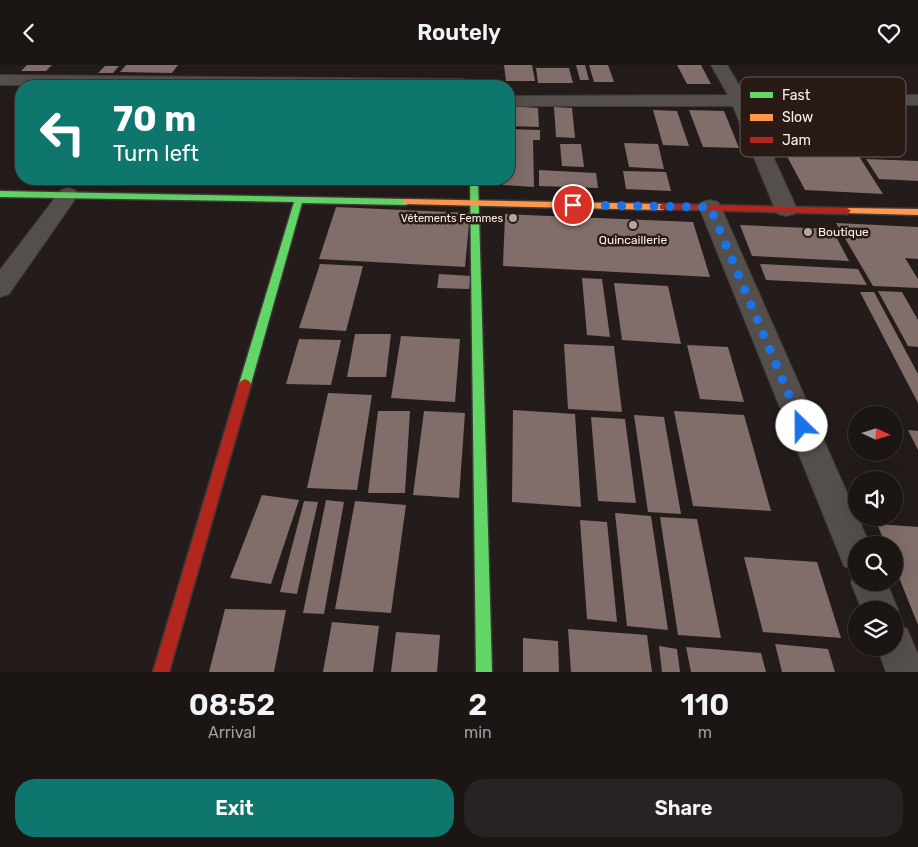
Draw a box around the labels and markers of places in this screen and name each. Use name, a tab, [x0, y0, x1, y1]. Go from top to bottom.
pin	[552, 184, 594, 226]
place label: Vêtements Femmes	[401, 212, 503, 225]
marker: Vêtements Femmes	[507, 212, 519, 224]
marker: Quincaillerie	[627, 219, 639, 231]
place label: Boutique	[818, 225, 869, 239]
marker: Boutique	[802, 226, 814, 238]
place label: Quincaillerie	[599, 233, 667, 247]

